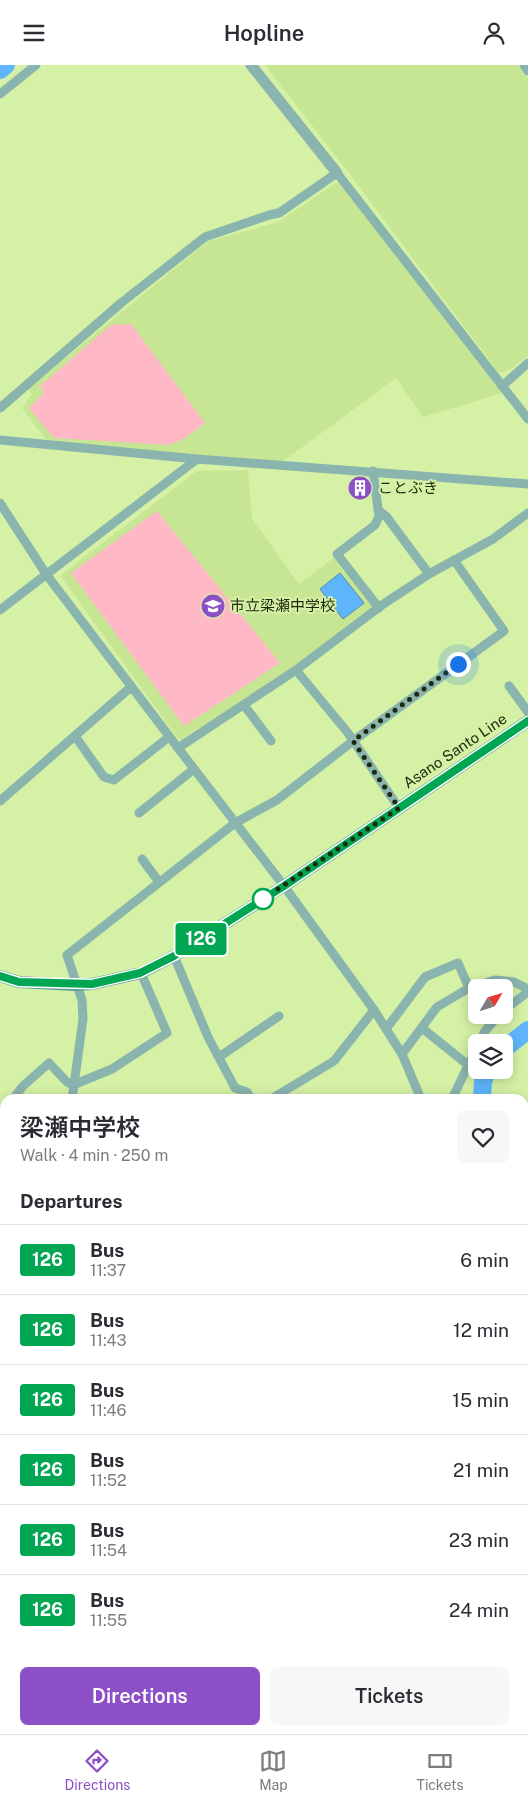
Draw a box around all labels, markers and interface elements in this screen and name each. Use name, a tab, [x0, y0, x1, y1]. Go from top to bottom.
icon: menu	[20, 19, 48, 47]
icon: person	[480, 19, 508, 47]
text: Hopline	[224, 20, 304, 46]
building icon: ことぶき	[347, 475, 373, 501]
place label: ことぶき	[378, 479, 438, 496]
school or university icon: 市立梁瀬中学校	[200, 593, 226, 619]
place label: 市立梁瀬中学校	[230, 597, 335, 614]
your location	[446, 652, 471, 677]
street label: Asano Santo Line	[400, 710, 510, 791]
unlabelled marker	[252, 888, 274, 910]
line badge: 126	[172, 923, 230, 955]
text: 126	[185, 928, 217, 949]
north arrow	[468, 979, 512, 1024]
map controls	[468, 979, 513, 1079]
button: layers	[468, 1034, 513, 1079]
button: heart	[457, 1111, 509, 1163]
text: 梁瀬中学校	[20, 1113, 140, 1141]
text: Walk · 4 min · 250 m	[20, 1146, 168, 1165]
text: Departures	[20, 1190, 123, 1212]
text: Bus	[90, 1239, 124, 1261]
text: 126	[32, 1249, 63, 1270]
text: 6 min	[460, 1249, 509, 1271]
text: 11:37	[90, 1261, 126, 1280]
text: Bus	[90, 1309, 124, 1331]
text: 126	[32, 1319, 63, 1340]
text: 12 min	[453, 1319, 509, 1341]
text: 11:43	[90, 1331, 127, 1350]
text: Bus	[90, 1379, 124, 1401]
text: 126	[32, 1389, 63, 1410]
text: 15 min	[452, 1389, 509, 1411]
text: 11:46	[90, 1401, 127, 1420]
text: Bus	[90, 1449, 124, 1471]
text: 126	[32, 1459, 63, 1480]
text: 21 min	[453, 1459, 509, 1481]
text: 11:52	[90, 1471, 126, 1490]
text: Bus	[90, 1519, 124, 1541]
text: 126	[32, 1529, 63, 1550]
text: 23 min	[449, 1529, 509, 1551]
text: 11:54	[90, 1541, 127, 1560]
text: Bus	[90, 1589, 124, 1611]
text: 126	[32, 1599, 63, 1620]
text: 24 min	[449, 1599, 509, 1621]
text: 11:55	[90, 1611, 127, 1630]
button: Directions	[20, 1667, 260, 1725]
button: Tickets	[270, 1667, 509, 1725]
tab: Directions	[64, 1747, 130, 1793]
tab: Map	[259, 1747, 288, 1793]
tab: Tickets	[417, 1747, 464, 1793]

